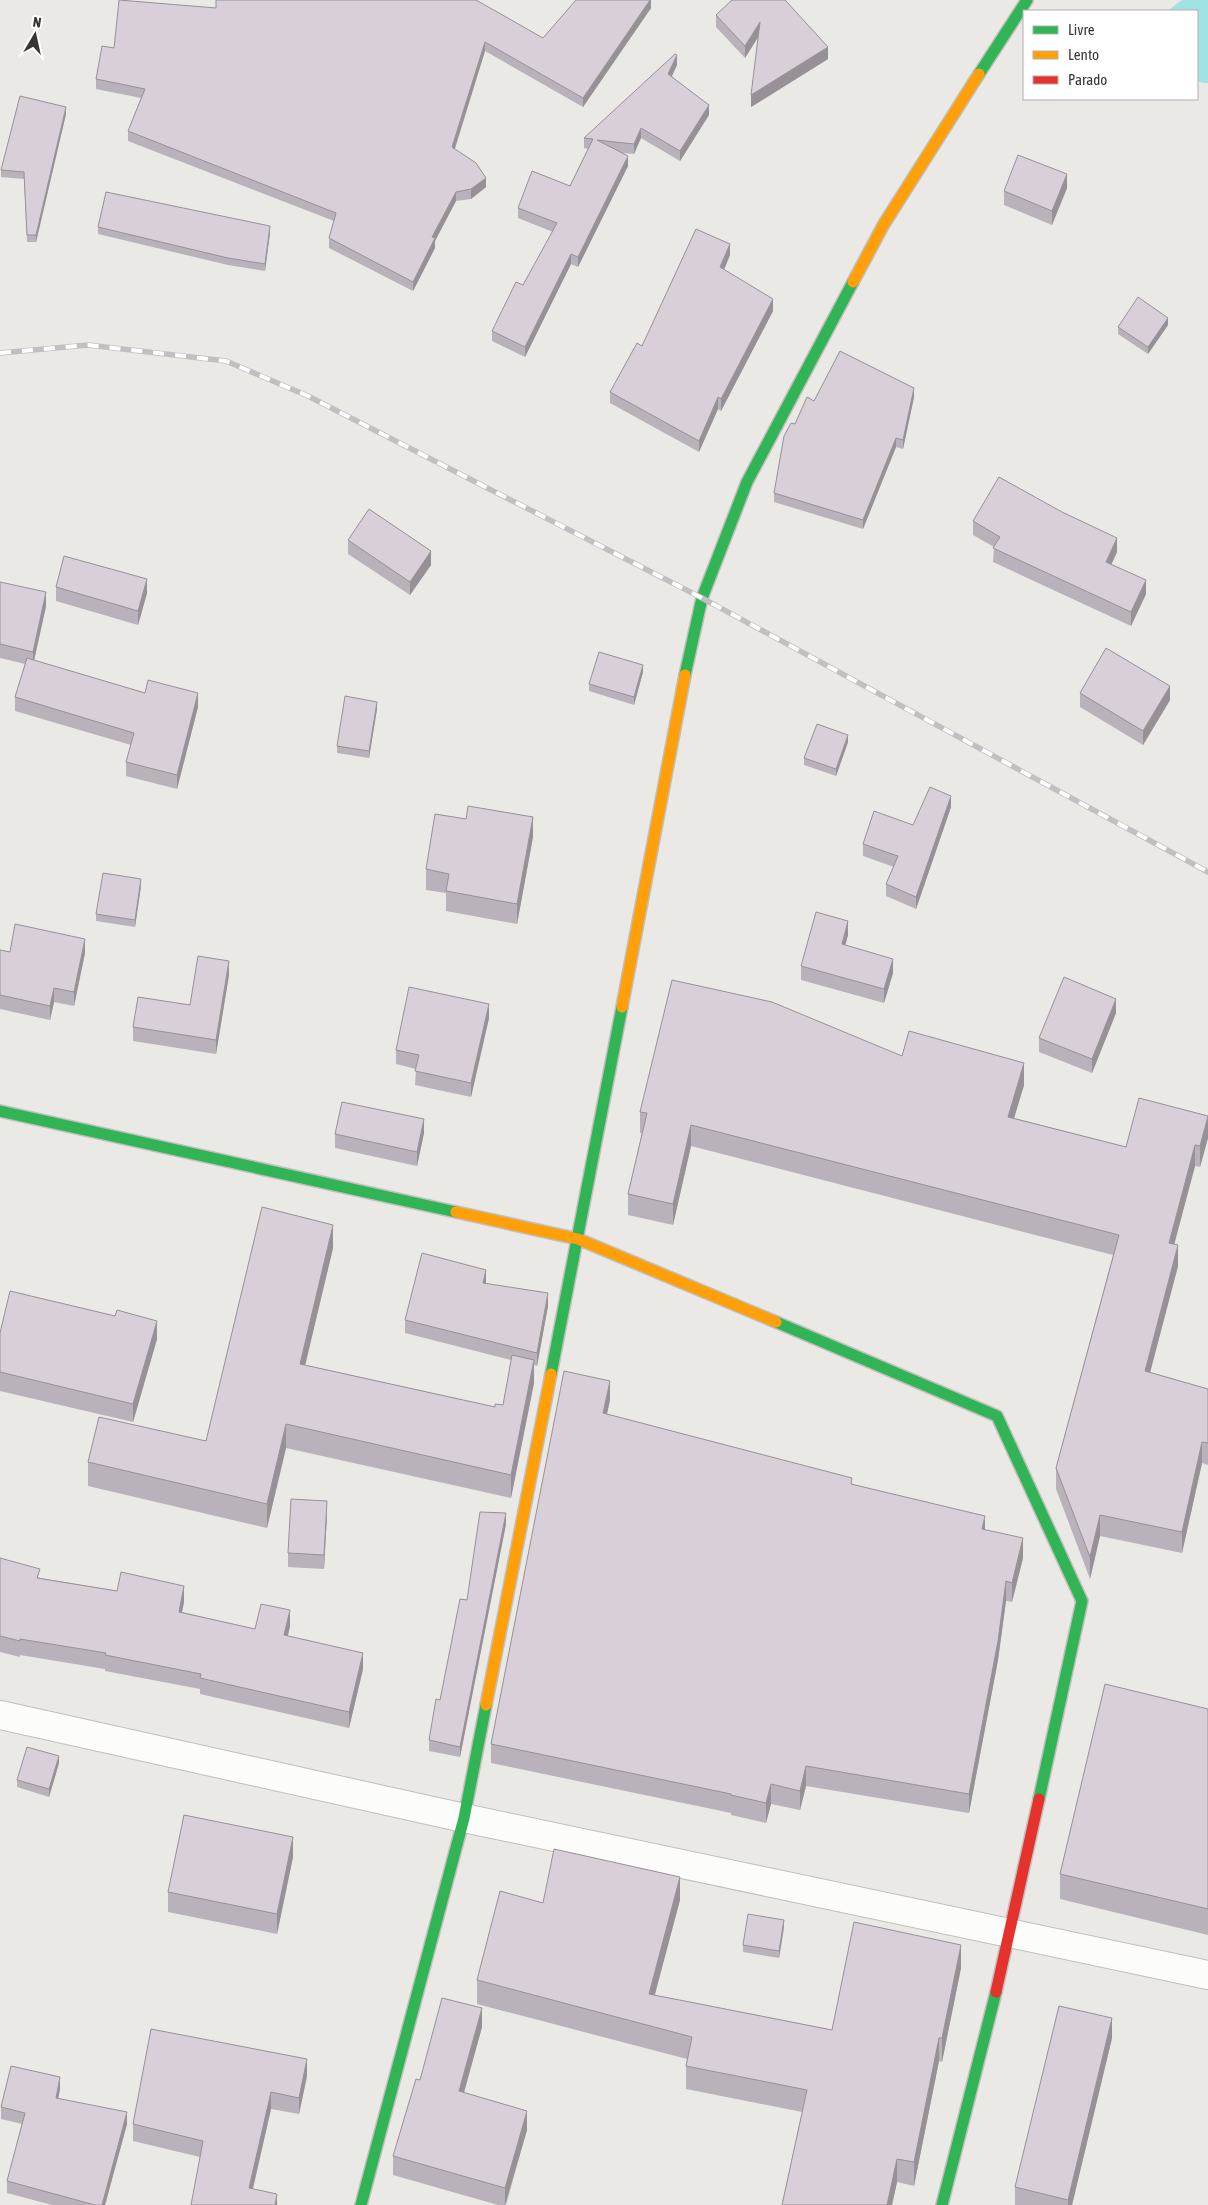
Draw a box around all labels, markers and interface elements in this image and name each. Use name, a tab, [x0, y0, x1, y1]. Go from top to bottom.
north arrow	[10, 10, 60, 60]
legend	[1023, 10, 1198, 100]
text: N	[32, 14, 42, 31]
text: Livre	[1068, 21, 1095, 38]
text: Lento	[1068, 46, 1099, 63]
text: Parado	[1068, 71, 1107, 88]

